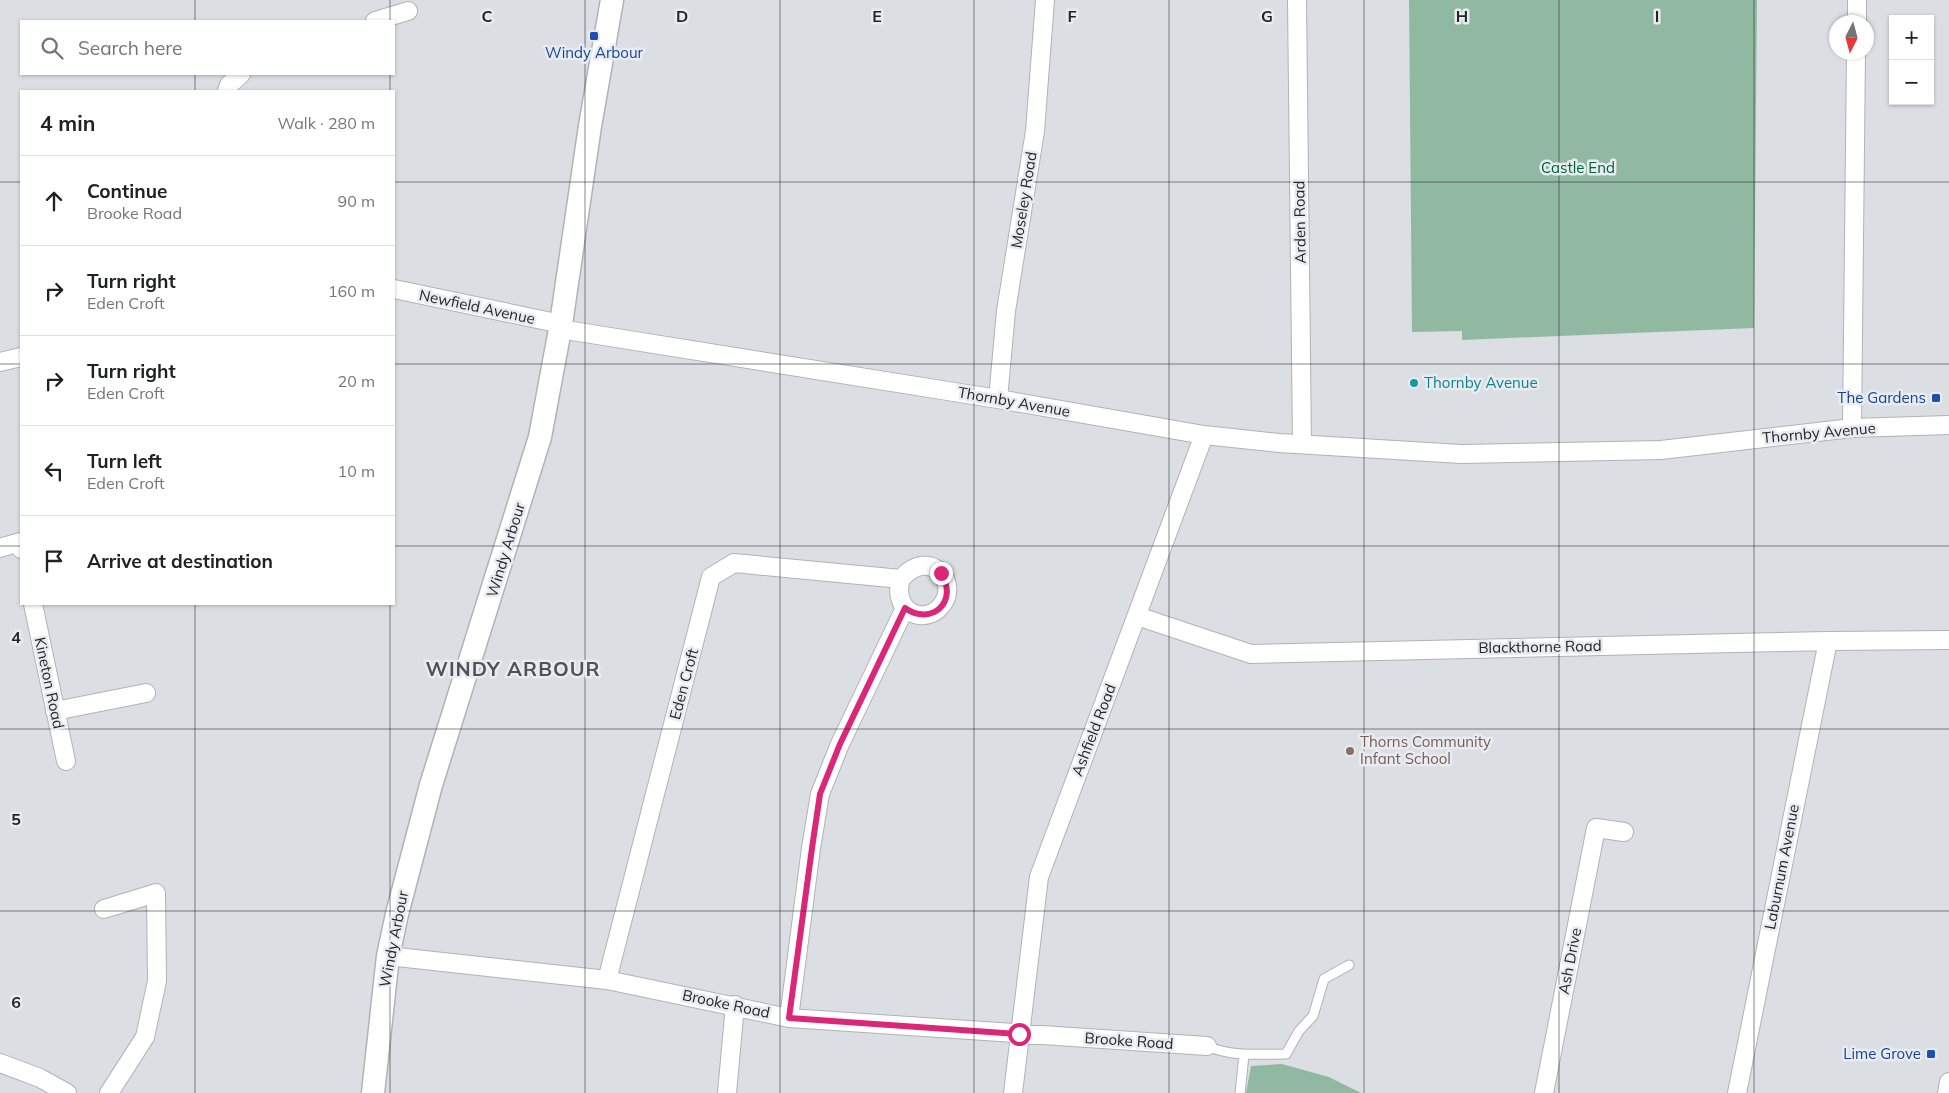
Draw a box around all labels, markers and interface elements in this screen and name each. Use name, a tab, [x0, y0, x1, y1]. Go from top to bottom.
text: C	[482, 6, 493, 26]
text: D	[676, 6, 688, 26]
text: E	[872, 6, 882, 26]
text: F	[1067, 6, 1077, 26]
text: G	[1261, 6, 1273, 26]
text: H	[1456, 6, 1468, 26]
text: I	[1655, 6, 1659, 26]
north arrow	[1829, 15, 1874, 60]
map controls	[1889, 15, 1934, 105]
button: +	[1889, 15, 1934, 60]
search box	[20, 20, 395, 75]
marker: Windy Arbour	[588, 30, 600, 42]
icon: search	[38, 34, 66, 62]
text: Search here	[78, 36, 182, 60]
place label: Windy Arbour	[545, 43, 644, 62]
button: −	[1889, 60, 1934, 105]
text: 4 min	[40, 110, 95, 136]
text: Walk · 280 m	[277, 113, 375, 133]
street label: Moseley Road	[1007, 150, 1041, 249]
park label: Castle End	[1541, 158, 1615, 177]
text: Continue	[87, 179, 167, 203]
street label: Arden Road	[1289, 180, 1310, 264]
icon: ahead	[40, 187, 68, 215]
text: 90 m	[338, 191, 375, 211]
text: Brooke Road	[87, 203, 182, 223]
text: Turn right	[87, 269, 176, 293]
icon: right	[40, 277, 68, 305]
text: 160 m	[328, 281, 375, 301]
street label: Newfield Avenue	[417, 285, 537, 328]
text: Eden Croft	[87, 293, 165, 313]
text: Turn right	[87, 359, 176, 383]
icon: right	[40, 367, 68, 395]
text: 20 m	[338, 371, 375, 391]
place label: Thornby Avenue	[1424, 373, 1538, 392]
marker: Thornby Avenue	[1408, 377, 1420, 389]
street label: Thornby Avenue	[956, 382, 1072, 421]
text: Eden Croft	[87, 383, 165, 403]
place label: The Gardens	[1837, 388, 1926, 407]
marker: The Gardens	[1930, 392, 1942, 404]
street label: Thornby Avenue	[1762, 418, 1876, 447]
text: Turn left	[87, 449, 162, 473]
icon: left	[40, 457, 68, 485]
text: 10 m	[338, 461, 375, 481]
text: Eden Croft	[87, 473, 165, 493]
street label: Windy Arbour	[482, 500, 529, 600]
icon: arrive	[40, 547, 68, 575]
text: Arrive at destination	[87, 549, 273, 573]
route end	[930, 562, 953, 585]
text: 4	[11, 627, 21, 647]
street label: Kineton Road	[31, 635, 68, 730]
street label: Blackthorne Road	[1478, 636, 1602, 657]
street label: Eden Croft	[665, 646, 702, 721]
district label: WINDY ARBOUR	[425, 656, 601, 681]
street label: Ashfield Road	[1067, 681, 1120, 779]
place label: Thorns Community Infant School	[1360, 732, 1491, 768]
marker: Thorns Community Infant School	[1344, 745, 1356, 757]
street label: Laburnum Avenue	[1760, 803, 1803, 931]
text: 5	[11, 809, 21, 829]
street label: Windy Arbour	[375, 888, 412, 989]
street label: Ash Drive	[1554, 926, 1585, 996]
street label: Brooke Road	[681, 985, 772, 1022]
text: 6	[11, 992, 21, 1012]
route start	[1008, 1023, 1031, 1046]
street label: Brooke Road	[1084, 1028, 1174, 1053]
place label: Lime Grove	[1843, 1044, 1921, 1063]
marker: Lime Grove	[1925, 1048, 1937, 1060]

